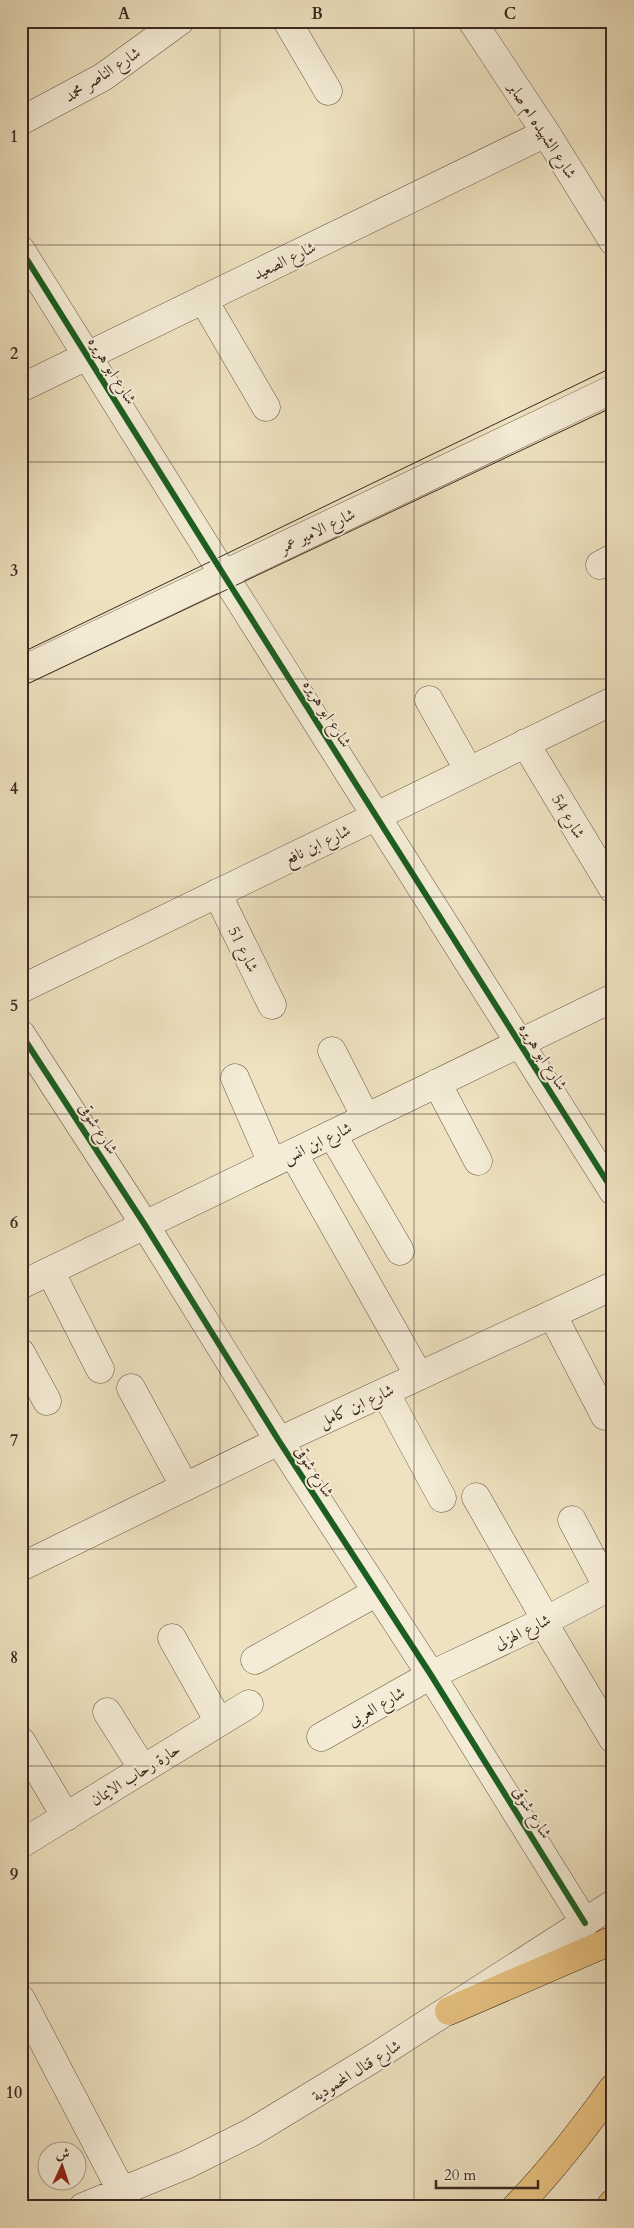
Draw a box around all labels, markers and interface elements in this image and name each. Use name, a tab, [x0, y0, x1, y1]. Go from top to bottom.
text: A	[118, 3, 130, 25]
text: B	[311, 3, 323, 25]
text: C	[504, 3, 516, 25]
street label: شارع الناصر محمد	[60, 42, 146, 109]
street label: شارع الشهيده ام صابر	[499, 76, 582, 185]
text: 1	[10, 126, 18, 148]
street label: شارع الصعيد	[249, 236, 320, 287]
street label: شارع ابو هريره	[81, 332, 142, 410]
text: 2	[10, 343, 18, 365]
street label: شارع الامير عمر	[274, 503, 360, 561]
text: 3	[10, 560, 18, 582]
street label: شارع ابو هريره	[296, 675, 357, 753]
text: 4	[10, 778, 18, 800]
street label: شارع 54	[545, 790, 590, 844]
street label: شارع ابن نافع	[281, 819, 356, 874]
street label: شارع 51	[221, 923, 264, 977]
text: 5	[10, 995, 18, 1017]
street label: شارع ابو هريره	[512, 1018, 573, 1096]
street label: شارع شوقى	[71, 1098, 123, 1160]
street label: شارع ابن انس	[279, 1117, 356, 1171]
text: 6	[10, 1212, 18, 1234]
street label: شارع ابن كامل	[315, 1379, 398, 1435]
text: 7	[10, 1430, 18, 1452]
street label: شارع شوقى	[287, 1441, 339, 1503]
street label: شارع الهزلى	[491, 1609, 555, 1657]
text: 8	[10, 1647, 18, 1669]
street label: شارع العربى	[344, 1682, 410, 1734]
street label: حارة رحاب الايمان	[86, 1738, 185, 1811]
street label: شارع شوقى	[506, 1782, 557, 1844]
text: 9	[10, 1864, 18, 1886]
street label: شارع قنال المحمودية	[308, 2035, 406, 2109]
text: 10	[6, 2082, 22, 2104]
north arrow	[38, 2140, 88, 2190]
text: ش	[55, 2144, 70, 2163]
scale bar	[436, 2158, 539, 2190]
text: 20 m	[444, 2165, 476, 2185]

